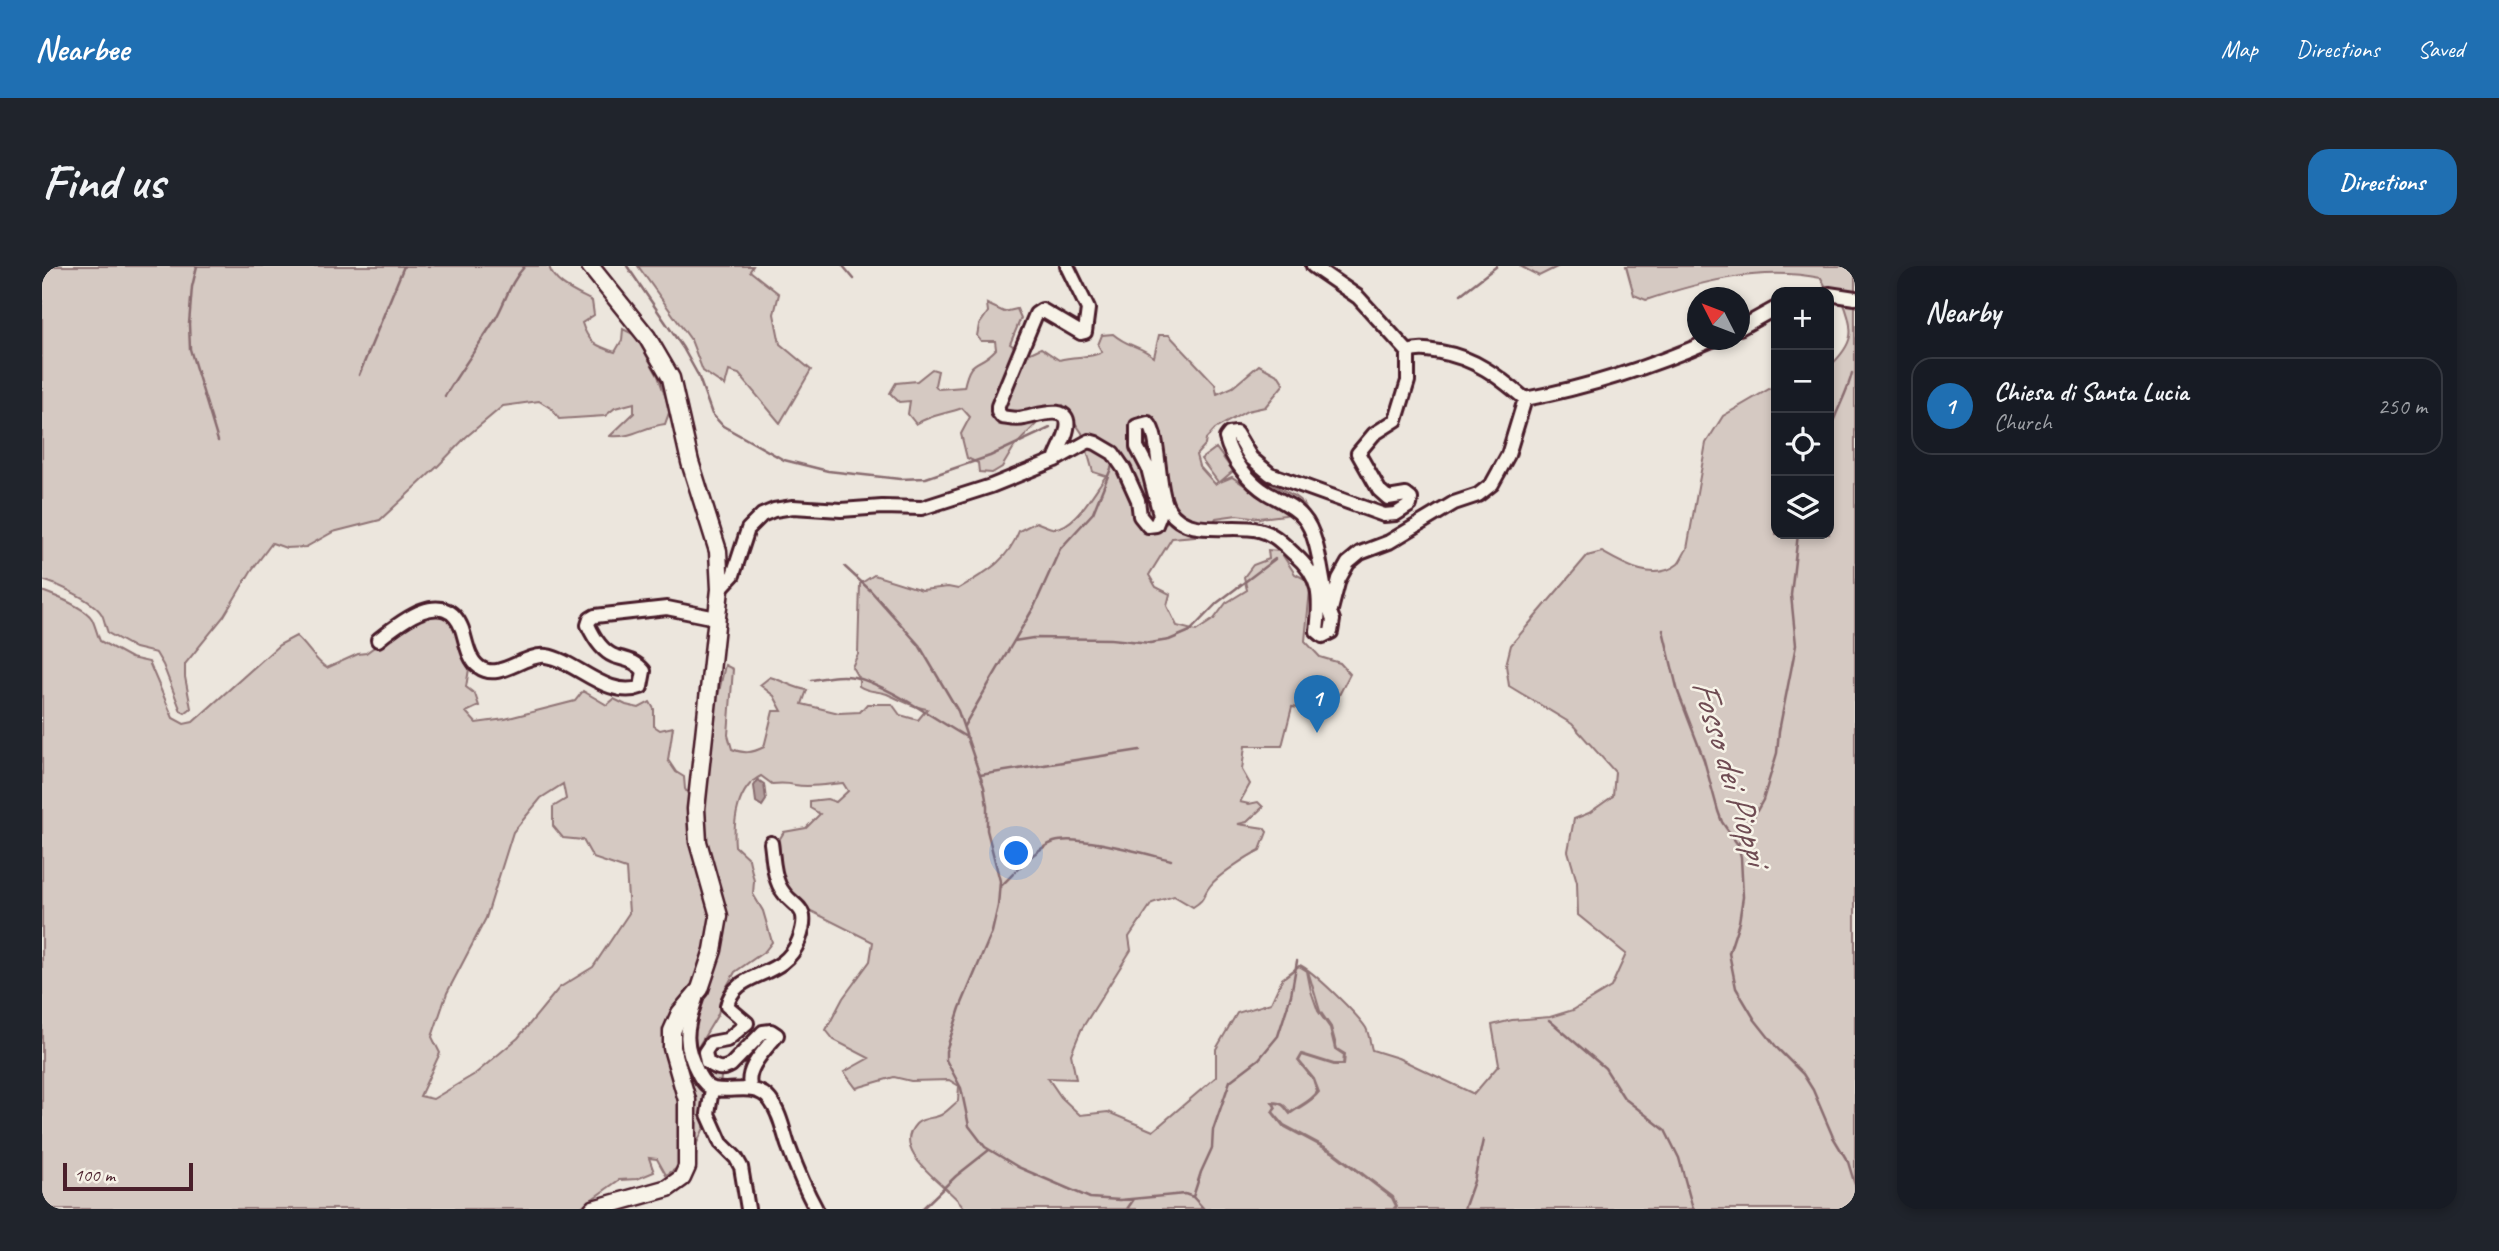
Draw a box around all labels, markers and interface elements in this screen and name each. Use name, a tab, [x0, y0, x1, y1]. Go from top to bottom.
text: Nearbee	[35, 28, 129, 70]
text: Map	[2221, 34, 2258, 64]
text: Directions	[2296, 34, 2379, 64]
text: Saved	[2417, 34, 2464, 64]
button: Directions	[2308, 149, 2457, 215]
text: Find us	[42, 151, 164, 213]
north arrow	[1687, 287, 1750, 350]
map controls	[1771, 287, 1834, 539]
button: +	[1771, 287, 1834, 350]
text: Nearby	[1925, 293, 2001, 331]
button: −	[1771, 350, 1834, 413]
text: Chiesa di Santa Lucia	[1994, 375, 2188, 408]
text: 1	[1945, 392, 1955, 421]
text: 250 m	[2378, 392, 2427, 421]
text: Church	[1994, 408, 2052, 437]
button: locate	[1771, 413, 1834, 476]
button: layers	[1771, 476, 1834, 539]
water label: Fosso dei Pioppi	[1681, 673, 1785, 878]
pin: 1	[1294, 675, 1340, 733]
your location	[999, 836, 1033, 870]
scale bar	[63, 1160, 192, 1192]
text: 100 m	[74, 1163, 115, 1187]

